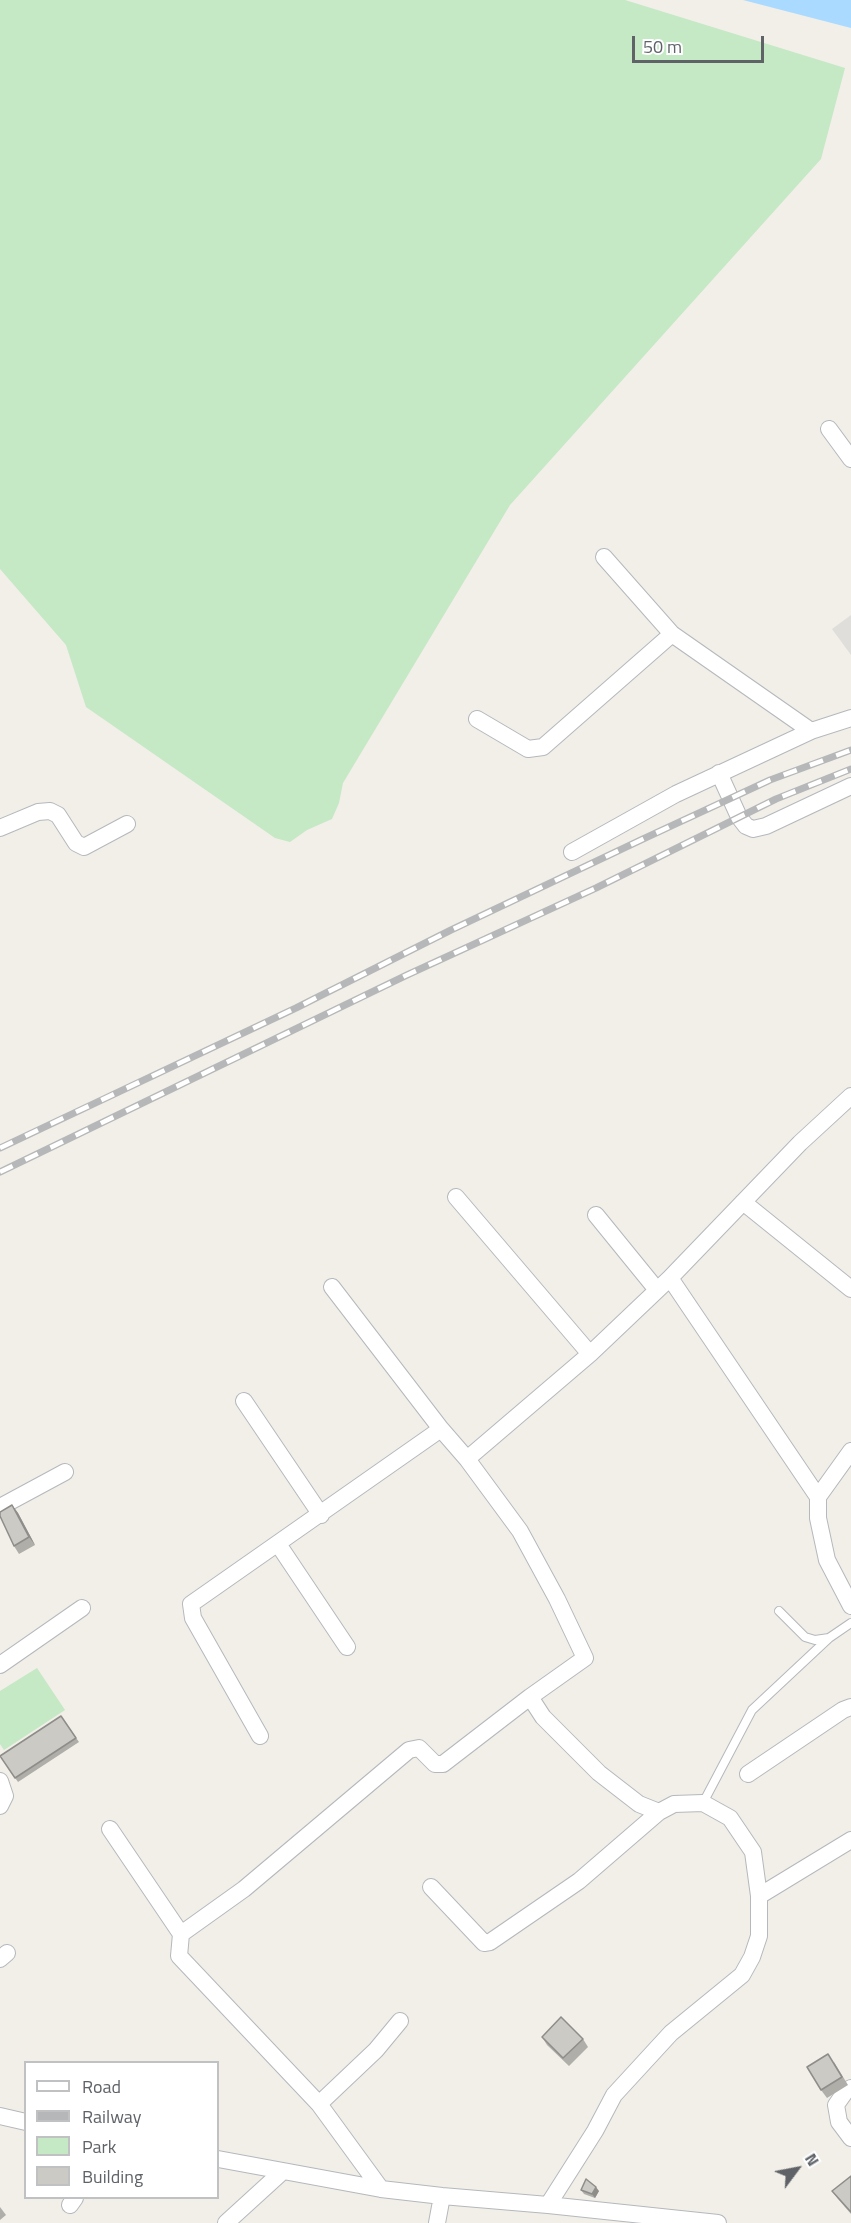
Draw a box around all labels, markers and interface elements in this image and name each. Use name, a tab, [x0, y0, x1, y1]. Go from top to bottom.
scale bar	[635, 24, 767, 62]
text: 50 m	[643, 33, 682, 60]
legend	[24, 2061, 219, 2199]
text: Road	[82, 2073, 121, 2100]
text: Railway	[82, 2103, 141, 2130]
text: Park	[82, 2133, 116, 2160]
north arrow	[767, 2139, 827, 2199]
text: N	[799, 2148, 825, 2171]
text: Building	[82, 2163, 143, 2190]

